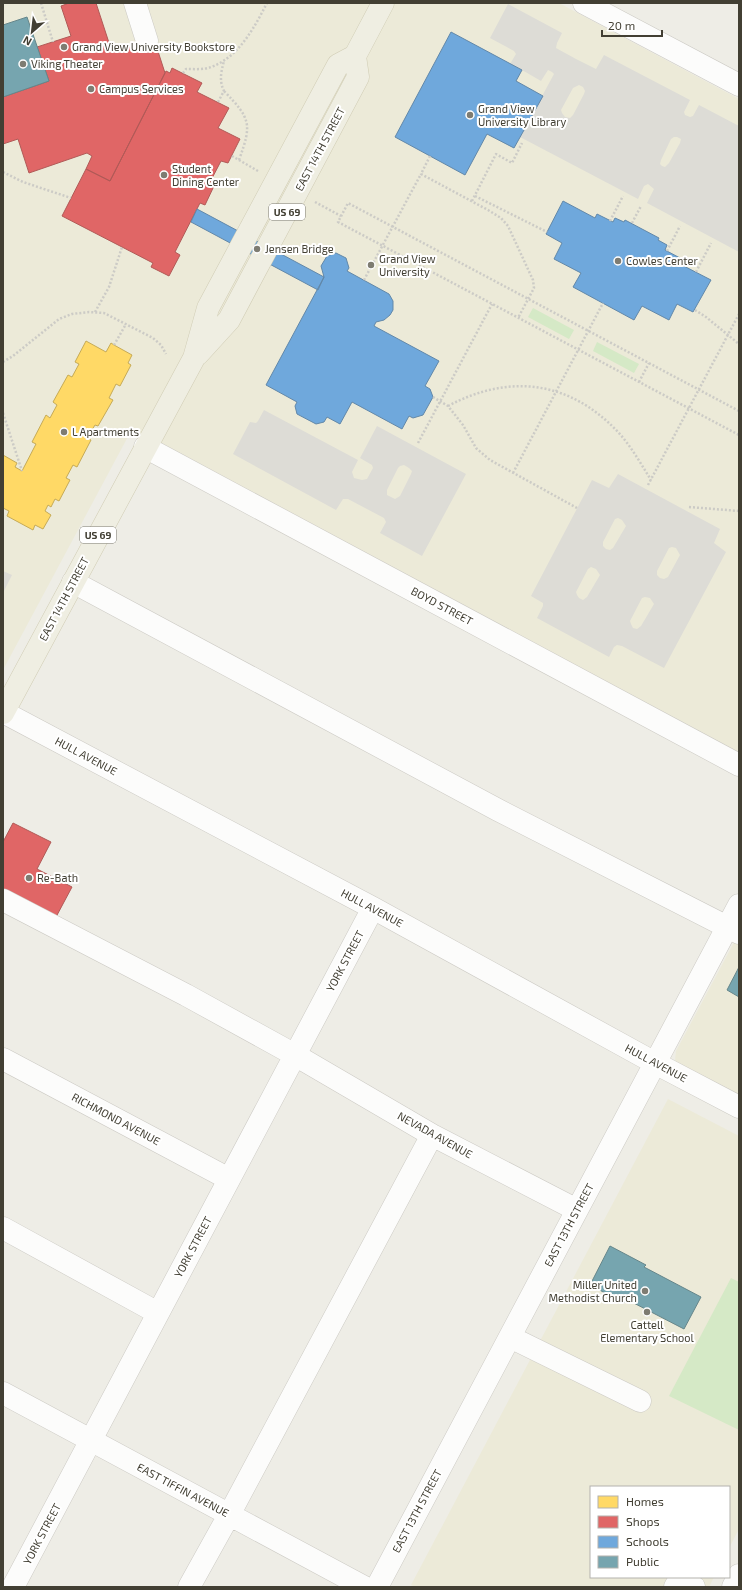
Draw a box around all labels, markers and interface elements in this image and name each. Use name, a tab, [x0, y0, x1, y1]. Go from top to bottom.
north arrow	[12, 12, 52, 52]
scale bar	[602, 12, 662, 38]
text: 20 m	[608, 18, 635, 32]
text: N	[20, 34, 34, 49]
place label: Grand View University Bookstore	[72, 40, 235, 53]
marker: Grand View University Bookstore	[59, 42, 69, 52]
place label: Viking Theater	[31, 57, 103, 70]
marker: Viking Theater	[18, 59, 28, 69]
place label: Campus Services	[99, 82, 184, 95]
marker: Campus Services	[86, 84, 96, 94]
place label: Grand View University Library	[478, 102, 567, 128]
street label: EAST 14TH STREET	[292, 104, 347, 193]
marker: Grand View University Library	[465, 110, 475, 120]
place label: Student Dining Center	[172, 162, 240, 188]
marker: Student Dining Center	[159, 170, 169, 180]
road number: US 69	[269, 204, 305, 220]
place label: Jensen Bridge	[265, 242, 334, 255]
marker: Jensen Bridge	[252, 244, 262, 254]
place label: Grand View University	[379, 252, 436, 278]
place label: Cowles Center	[626, 254, 698, 267]
marker: Cowles Center	[613, 256, 623, 266]
marker: Grand View University	[366, 260, 376, 270]
place label: L Apartments	[72, 425, 140, 438]
marker: L Apartments	[59, 427, 69, 437]
road number: US 69	[80, 527, 116, 543]
street label: EAST 14TH STREET	[36, 554, 91, 643]
street label: BOYD STREET	[409, 584, 476, 628]
street label: HULL AVENUE	[53, 734, 120, 777]
place label: Re-Bath	[37, 871, 78, 884]
marker: Re-Bath	[24, 873, 34, 883]
street label: HULL AVENUE	[339, 886, 406, 929]
street label: YORK STREET	[323, 928, 366, 993]
street label: HULL AVENUE	[623, 1041, 690, 1084]
street label: RICHMOND AVENUE	[70, 1090, 163, 1147]
street label: NEVADA AVENUE	[395, 1109, 475, 1161]
street label: EAST 13TH STREET	[541, 1180, 596, 1269]
street label: YORK STREET	[171, 1214, 214, 1279]
place label: Miller United Methodist Church	[548, 1278, 637, 1304]
marker: Miller United Methodist Church	[640, 1286, 650, 1296]
marker: Cattell Elementary School	[642, 1307, 652, 1317]
place label: Cattell Elementary School	[600, 1318, 695, 1344]
street label: EAST TIFFIN AVENUE	[135, 1460, 231, 1519]
street label: EAST 13TH STREET	[389, 1466, 444, 1555]
legend	[590, 1486, 730, 1578]
text: Homes	[626, 1494, 664, 1508]
street label: YORK STREET	[20, 1501, 63, 1566]
text: Shops	[626, 1514, 660, 1528]
text: Schools	[626, 1534, 669, 1548]
text: Public	[626, 1554, 659, 1568]

